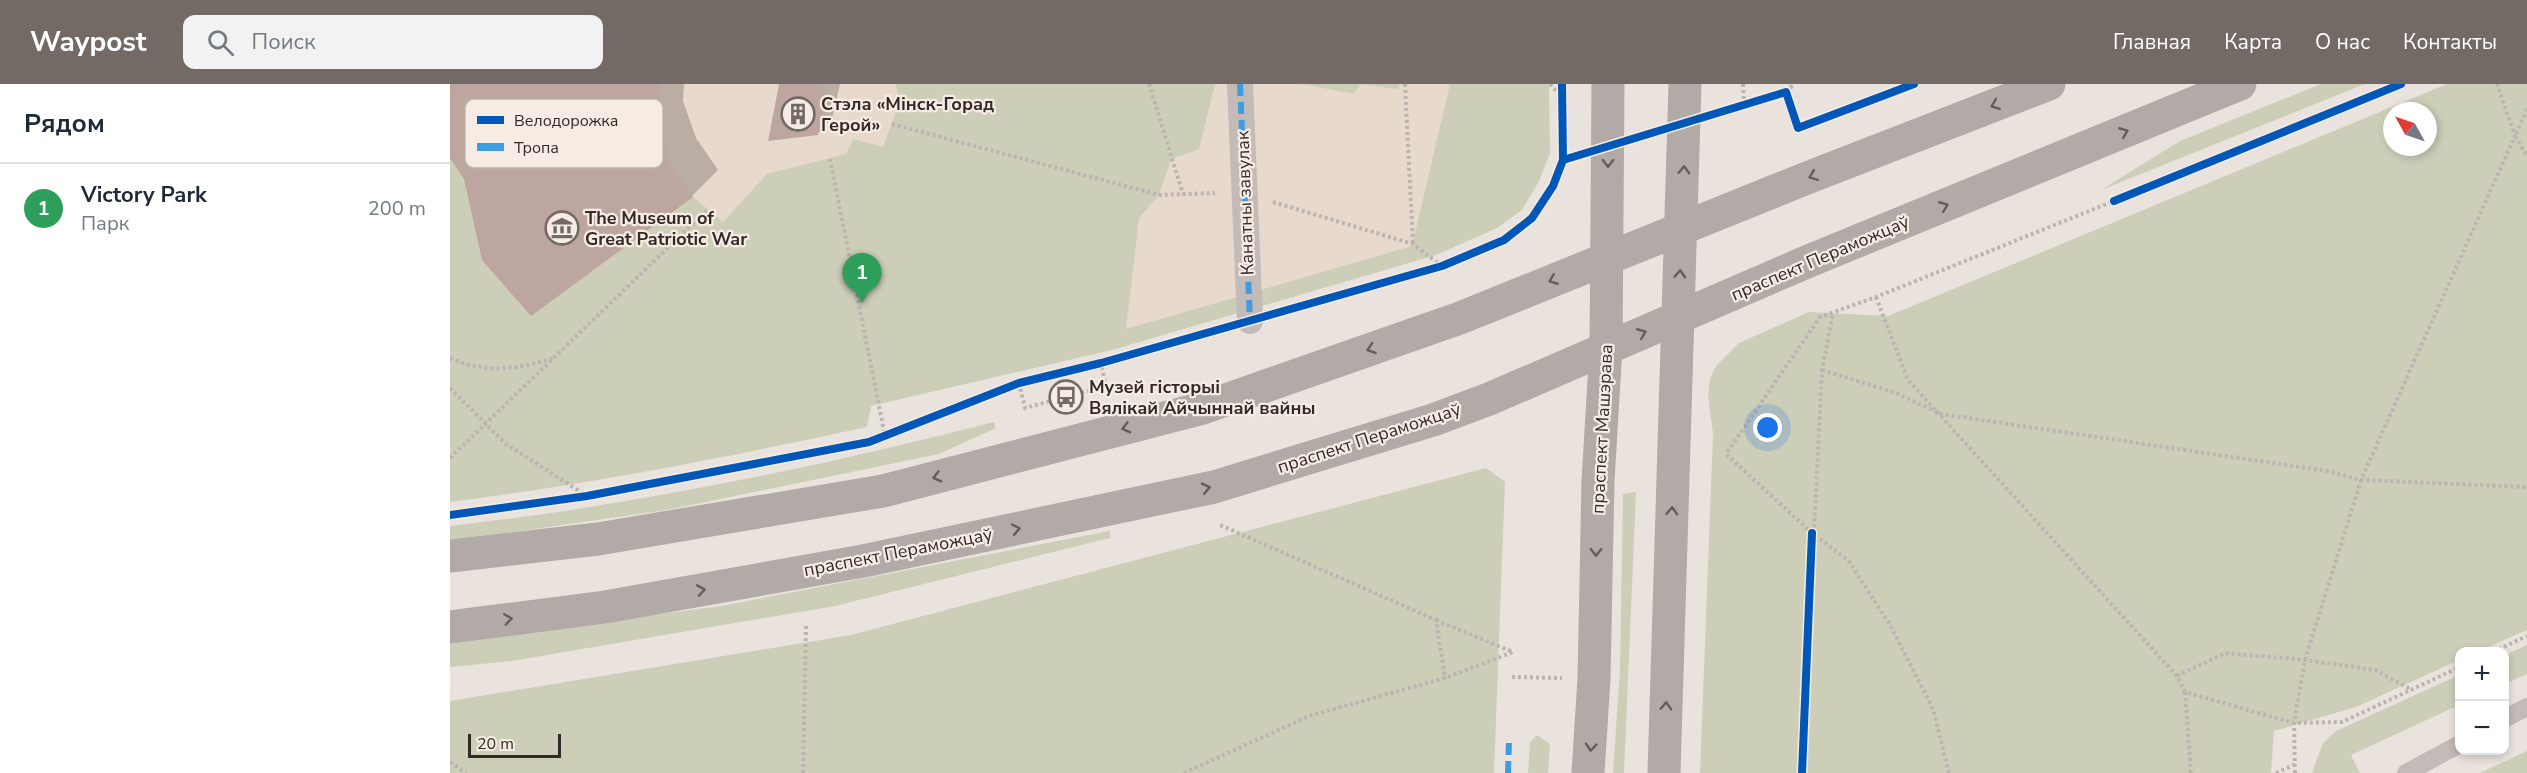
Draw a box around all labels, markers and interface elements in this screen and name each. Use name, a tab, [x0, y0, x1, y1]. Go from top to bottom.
search box	[183, 15, 603, 69]
text: Waypost	[30, 23, 147, 61]
icon: search	[204, 26, 237, 59]
text: Поиск	[252, 27, 316, 57]
text: Главная	[2113, 28, 2191, 56]
text: Карта	[2224, 28, 2282, 56]
text: О нас	[2315, 28, 2370, 56]
text: Контакты	[2403, 28, 2497, 56]
place label: Стэла «Мінск-Горад Герой»	[821, 92, 994, 137]
building icon: Стэла «Мінск-Горад Герой»	[780, 96, 816, 132]
one-way arrow	[1990, 98, 2001, 110]
legend	[465, 99, 663, 168]
north arrow	[2383, 102, 2437, 156]
text: Рядом	[24, 106, 105, 141]
text: Велодорожка	[514, 110, 618, 132]
one-way arrow	[2118, 127, 2129, 139]
street label: Канатны завулак	[1230, 130, 1260, 276]
text: Тропа	[514, 137, 559, 159]
one-way arrow	[1602, 159, 1614, 168]
one-way arrow	[1678, 165, 1691, 174]
one-way arrow	[1808, 168, 1819, 181]
text: Victory Park	[81, 180, 207, 210]
text: 1	[38, 195, 50, 222]
text: 200 m	[368, 195, 426, 222]
one-way arrow	[1938, 201, 1949, 213]
place label: The Museum of Great Patriotic War	[585, 206, 747, 251]
street label: праспект Пераможцаў	[1727, 209, 1913, 306]
text: Парк	[81, 210, 129, 237]
museum icon: The Museum of Great Patriotic War	[544, 210, 580, 246]
pin: 1	[842, 254, 882, 303]
one-way arrow	[1673, 269, 1686, 278]
one-way arrow	[1548, 273, 1559, 285]
one-way arrow	[1635, 328, 1646, 340]
one-way arrow	[1366, 342, 1377, 355]
street label: праспект Машэрава	[1586, 343, 1618, 515]
place label: Музей гісторыі Вялікай Айчыннай вайны	[1089, 375, 1315, 420]
bus stop icon: Музей гісторыі Вялікай Айчыннай вайны	[1048, 379, 1084, 415]
street label: праспект Пераможцаў	[1274, 397, 1464, 479]
your location	[1753, 413, 1782, 442]
one-way arrow	[1121, 421, 1131, 434]
one-way arrow	[932, 470, 942, 483]
one-way arrow	[1201, 482, 1211, 495]
one-way arrow	[1666, 507, 1679, 516]
street label: праспект Пераможцаў	[802, 522, 995, 582]
one-way arrow	[1010, 523, 1020, 536]
one-way arrow	[1590, 548, 1603, 557]
one-way arrow	[696, 584, 705, 596]
one-way arrow	[503, 614, 513, 626]
map controls	[2455, 647, 2509, 755]
button: +	[2455, 647, 2509, 701]
button: −	[2455, 701, 2509, 755]
one-way arrow	[1660, 702, 1672, 711]
scale bar	[468, 731, 561, 758]
text: 20 m	[477, 733, 514, 755]
one-way arrow	[1585, 743, 1598, 752]

